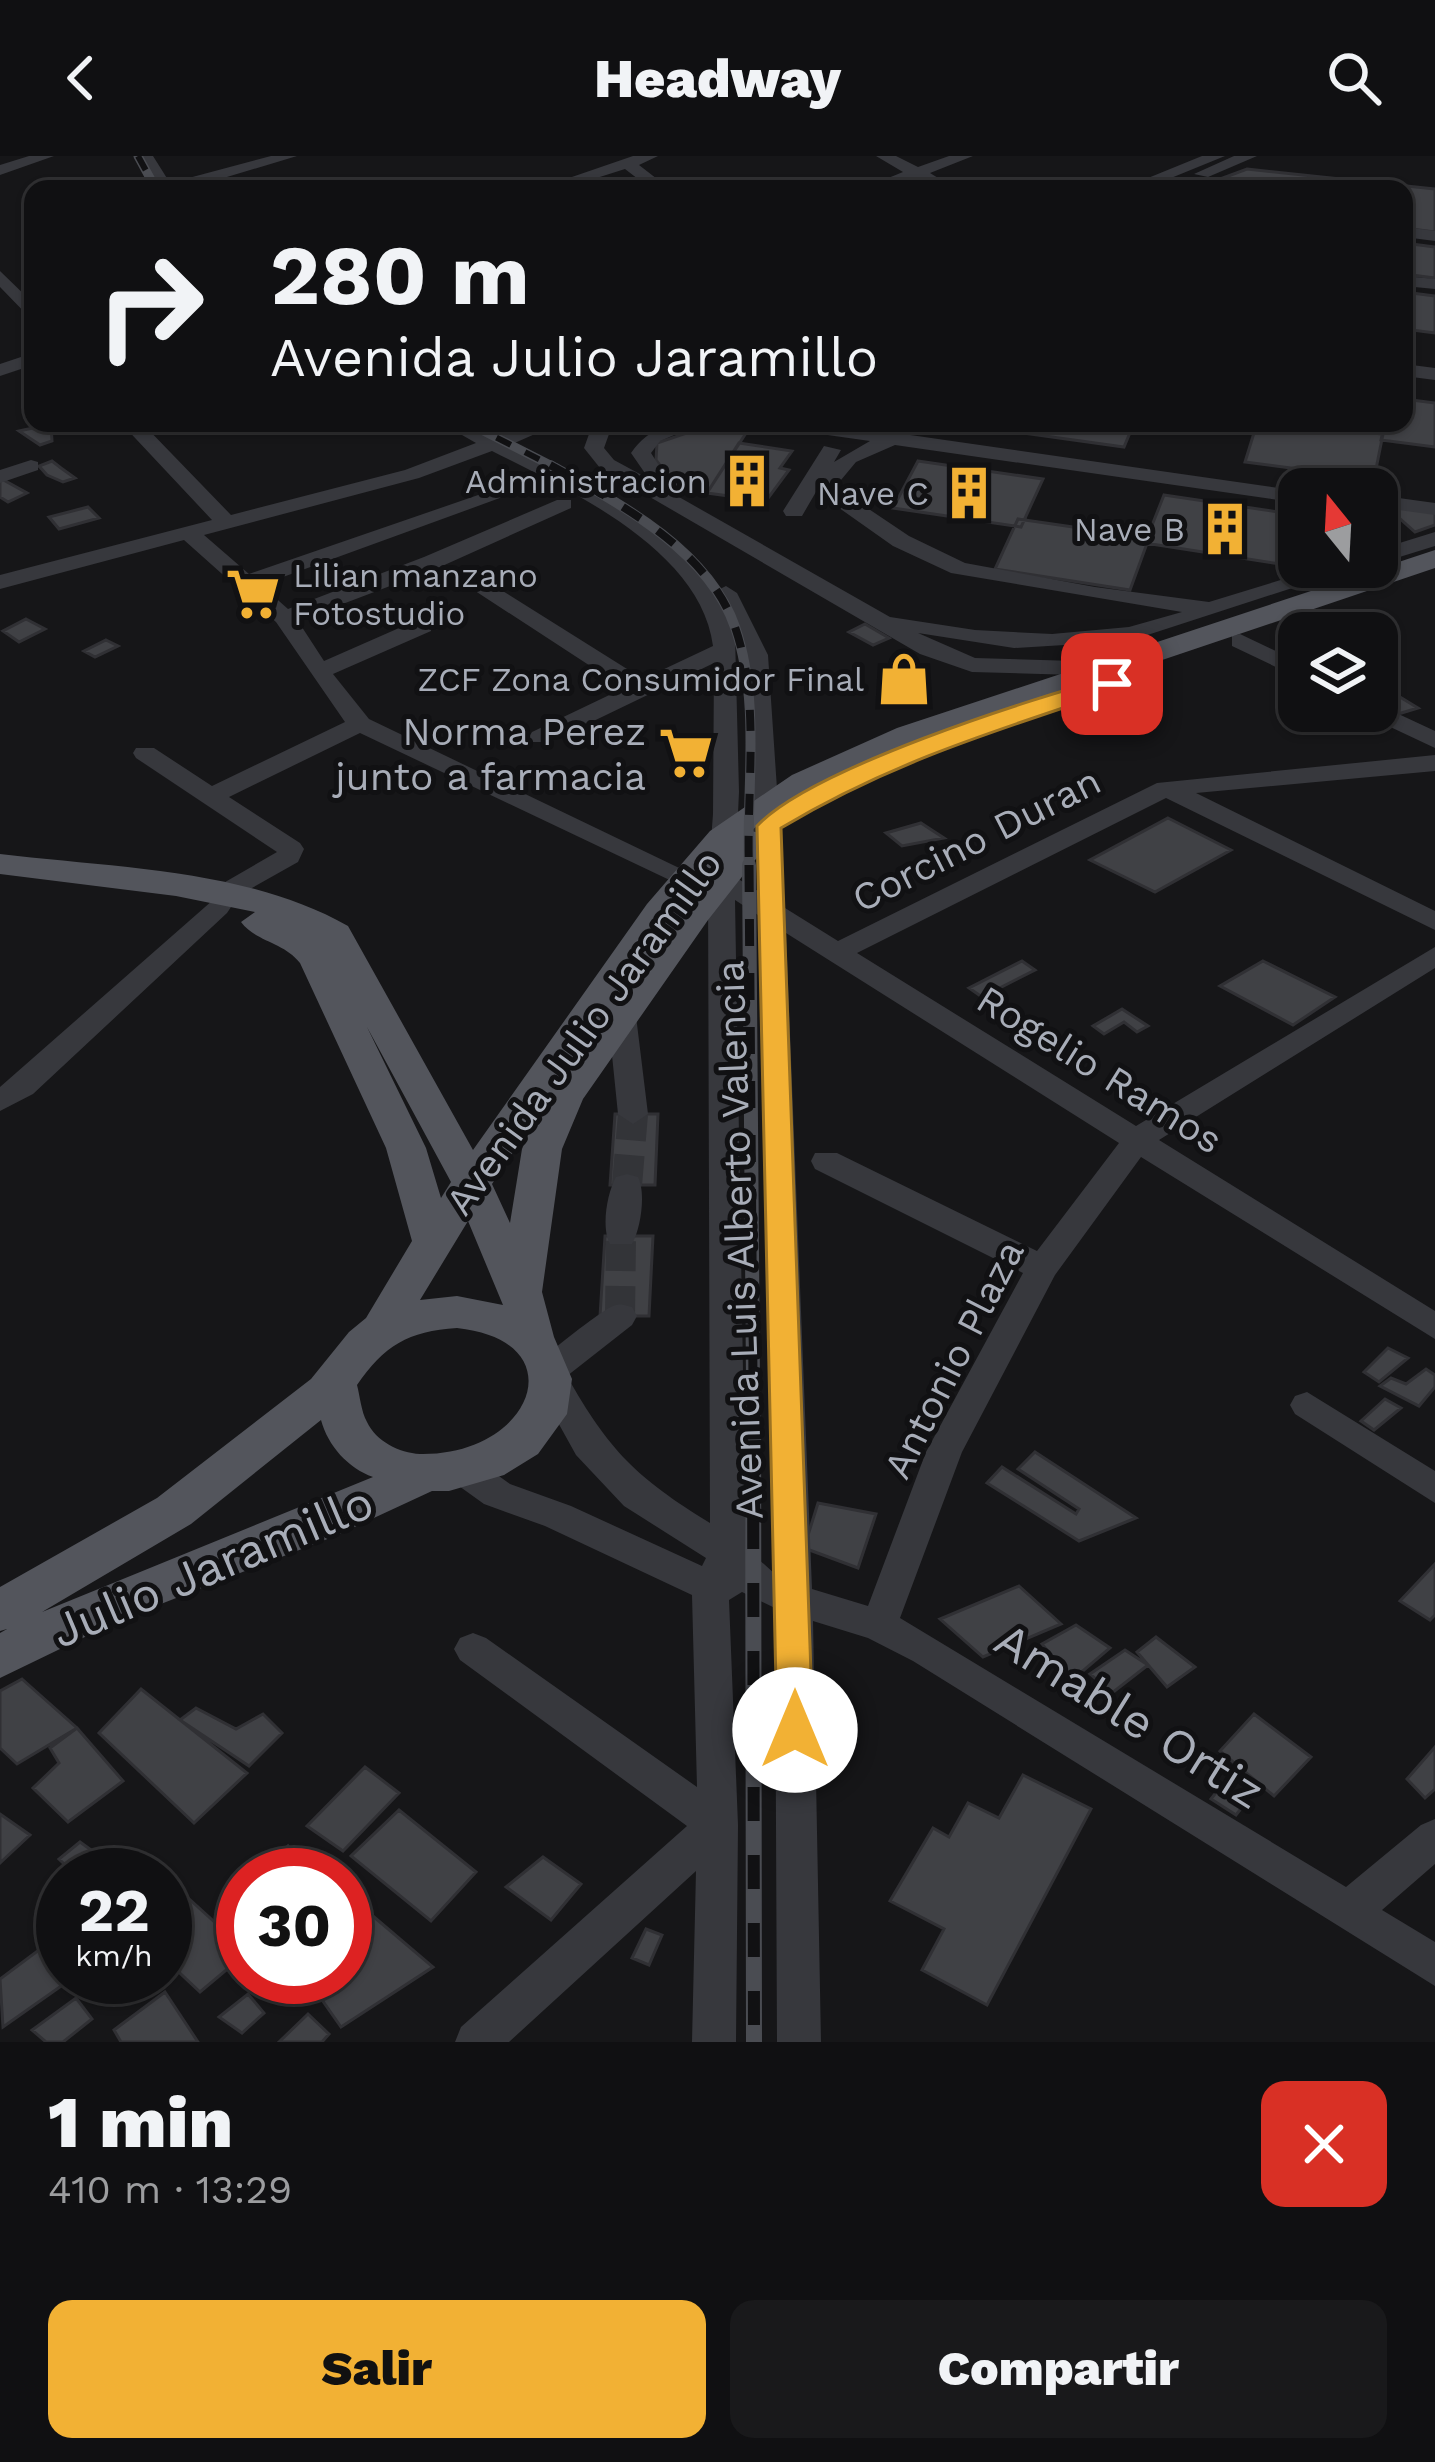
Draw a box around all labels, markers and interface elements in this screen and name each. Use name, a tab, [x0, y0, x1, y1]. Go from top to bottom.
icon: back	[48, 45, 114, 111]
icon: search	[1321, 45, 1387, 111]
text: Headway	[594, 47, 841, 110]
text: 280 m	[270, 226, 530, 324]
icon: right	[72, 228, 228, 384]
text: Avenida Julio Jaramillo	[270, 326, 878, 389]
building icon: Administracion	[718, 452, 776, 510]
place label: Administracion	[465, 462, 707, 501]
building icon: Nave C	[940, 464, 998, 522]
north arrow	[1278, 468, 1398, 588]
map controls	[1278, 468, 1398, 732]
place label: Nave C	[817, 474, 929, 513]
building icon: Nave B	[1196, 500, 1254, 558]
place label: Nave B	[1074, 510, 1185, 549]
place label: Lilian manzano Fotostudio	[293, 556, 538, 633]
supermarket icon: Lilian manzano Fotostudio	[224, 565, 282, 623]
button: layers	[1278, 612, 1398, 732]
pin	[1061, 633, 1163, 735]
shop icon: ZCF Zona Consumidor Final	[875, 650, 933, 708]
icon: arrive	[1079, 651, 1145, 717]
place label: ZCF Zona Consumidor Final	[418, 660, 864, 699]
place label: Norma Perez junto a farmacia	[331, 709, 646, 799]
supermarket icon: Norma Perez junto a farmacia	[657, 724, 715, 782]
street label: Corcino Duran	[845, 758, 1108, 921]
street label: Avenida Julio Jaramillo	[436, 841, 731, 1223]
street label: Avenida Luis Alberto Valencia	[707, 960, 772, 1520]
street label: Rogelio Ramos	[969, 976, 1230, 1163]
street label: Antonio Plaza	[874, 1233, 1033, 1486]
street label: Julio Jaramillo	[43, 1473, 382, 1660]
street label: Amable Ortiz	[985, 1610, 1274, 1821]
position arrow	[732, 1667, 858, 1793]
speed limit sign: 30	[216, 1848, 372, 2004]
text: 22	[78, 1875, 150, 1946]
text: km/h	[75, 1938, 153, 1973]
text: 1 min	[48, 2080, 233, 2164]
button: close	[1261, 2081, 1387, 2207]
text: 410 m · 13:29	[48, 2167, 292, 2212]
button: Salir	[48, 2300, 706, 2438]
button: Compartir	[730, 2300, 1387, 2438]

